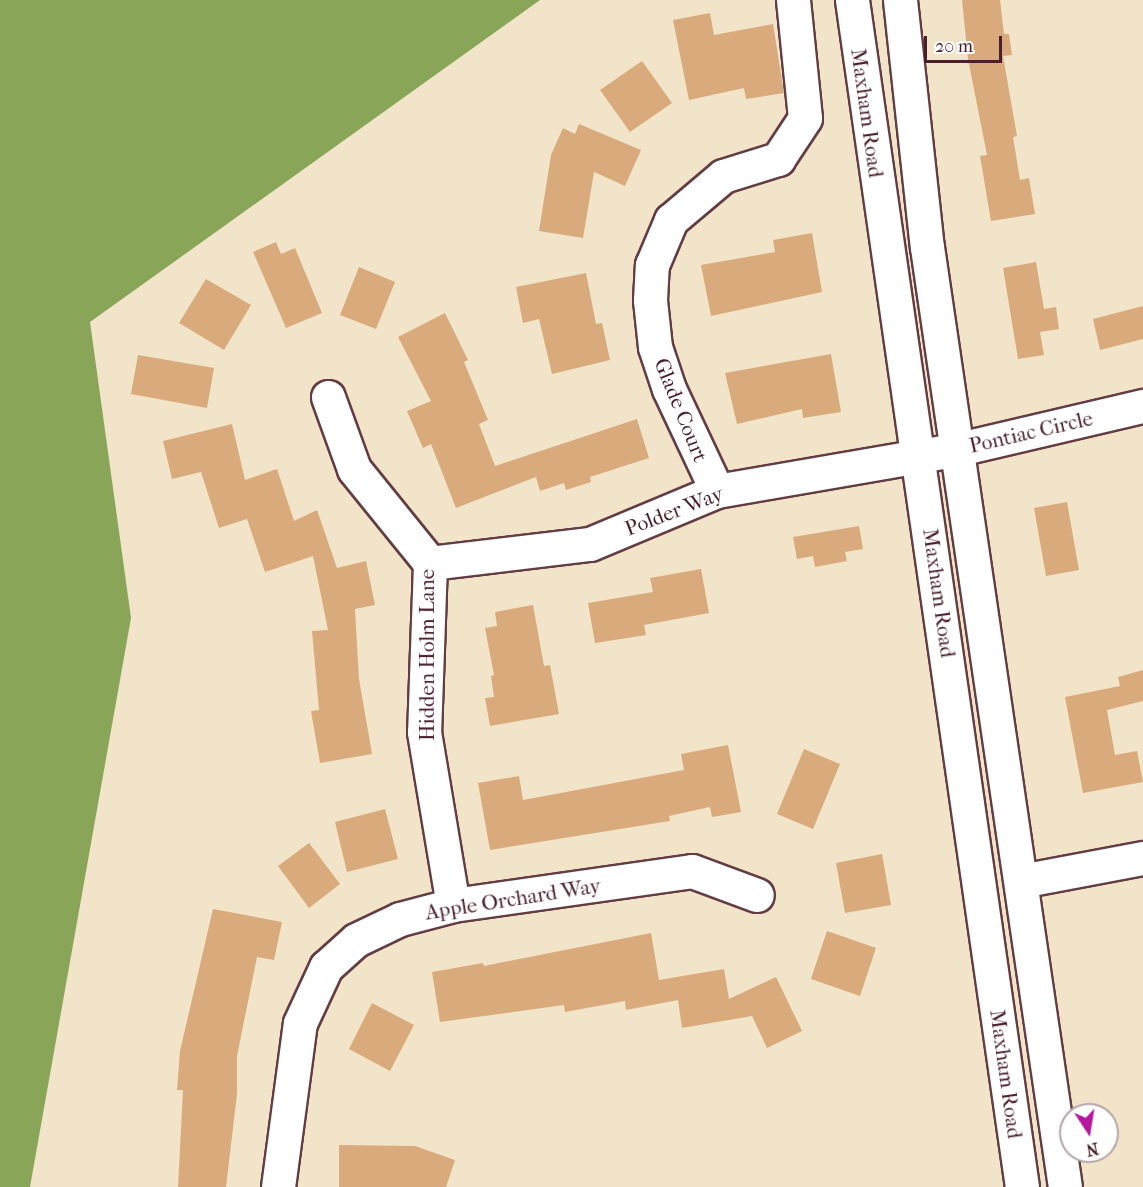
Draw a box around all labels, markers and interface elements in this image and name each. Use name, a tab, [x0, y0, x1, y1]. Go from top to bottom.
scale bar	[927, 24, 1005, 62]
text: 20 m	[935, 36, 973, 57]
street label: Maxham Road	[845, 47, 889, 179]
street label: Glade Court	[649, 354, 713, 466]
street label: Pontiac Circle	[967, 406, 1095, 458]
street label: Polder Way	[621, 481, 727, 541]
street label: Maxham Road	[917, 527, 961, 659]
street label: Hidden Holm Lane	[414, 569, 440, 741]
street label: Apple Orchard Way	[423, 873, 603, 925]
street label: Maxham Road	[984, 1008, 1028, 1140]
north arrow	[1059, 1103, 1119, 1163]
text: N	[1085, 1139, 1100, 1160]

